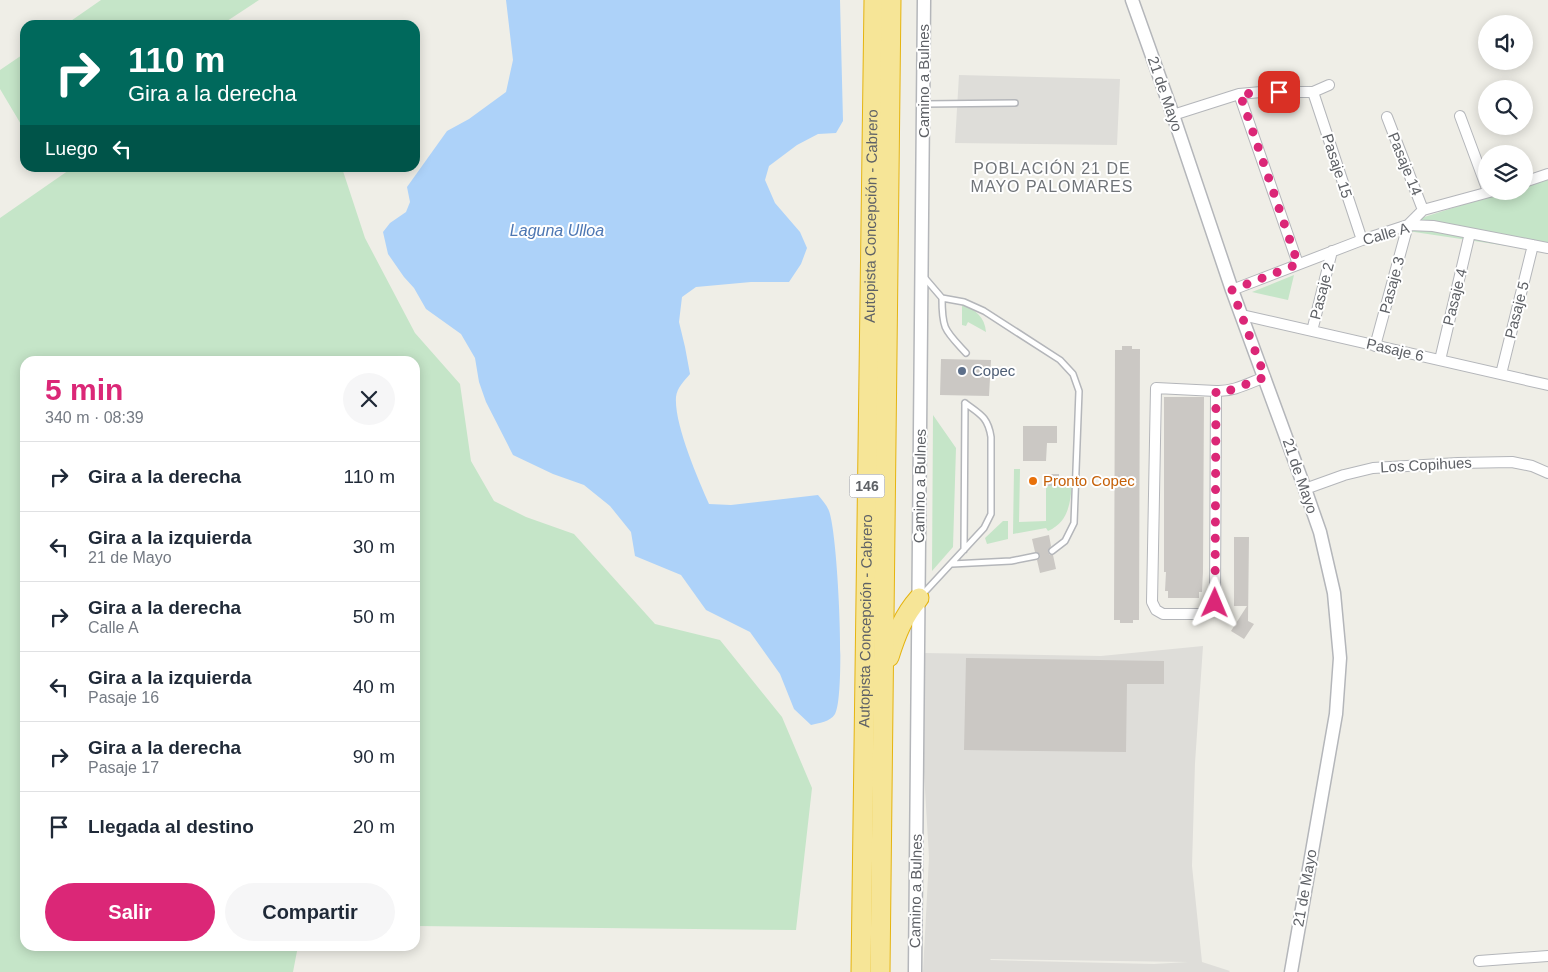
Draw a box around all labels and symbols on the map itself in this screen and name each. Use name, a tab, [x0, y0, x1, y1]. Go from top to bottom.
street label: Camino a Bulnes	[915, 24, 932, 138]
street label: 21 de Mayo	[1145, 54, 1186, 134]
pin	[1258, 71, 1300, 113]
street label: Autopista Concepción - Cabrero	[861, 109, 881, 323]
street label: Pasaje 14	[1385, 130, 1426, 198]
street label: Pasaje 15	[1319, 131, 1356, 200]
district label: POBLACIÓN 21 DE MAYO PALOMARES	[971, 159, 1133, 195]
street label: Calle A	[1361, 219, 1411, 248]
water label: Laguna Ulloa	[510, 222, 604, 239]
street label: Pasaje 3	[1376, 254, 1407, 315]
street label: Pasaje 2	[1306, 261, 1337, 321]
street label: Pasaje 4	[1439, 267, 1470, 327]
street label: Pasaje 5	[1501, 280, 1532, 340]
street label: Pasaje 6	[1365, 335, 1425, 364]
place label: Copec	[972, 362, 1016, 379]
marker: Copec	[956, 365, 968, 377]
street label: Camino a Bulnes	[910, 429, 929, 543]
street label: 21 de Mayo	[1280, 436, 1321, 516]
street label: Los Copihues	[1380, 454, 1472, 475]
place label: Pronto Copec	[1043, 472, 1135, 489]
road number: 146	[850, 474, 884, 498]
marker: Pronto Copec	[1027, 475, 1039, 487]
street label: Autopista Concepción - Cabrero	[855, 514, 875, 728]
position arrow	[1188, 576, 1240, 628]
street label: Camino a Bulnes	[906, 834, 925, 948]
street label: 21 de Mayo	[1289, 848, 1320, 928]

